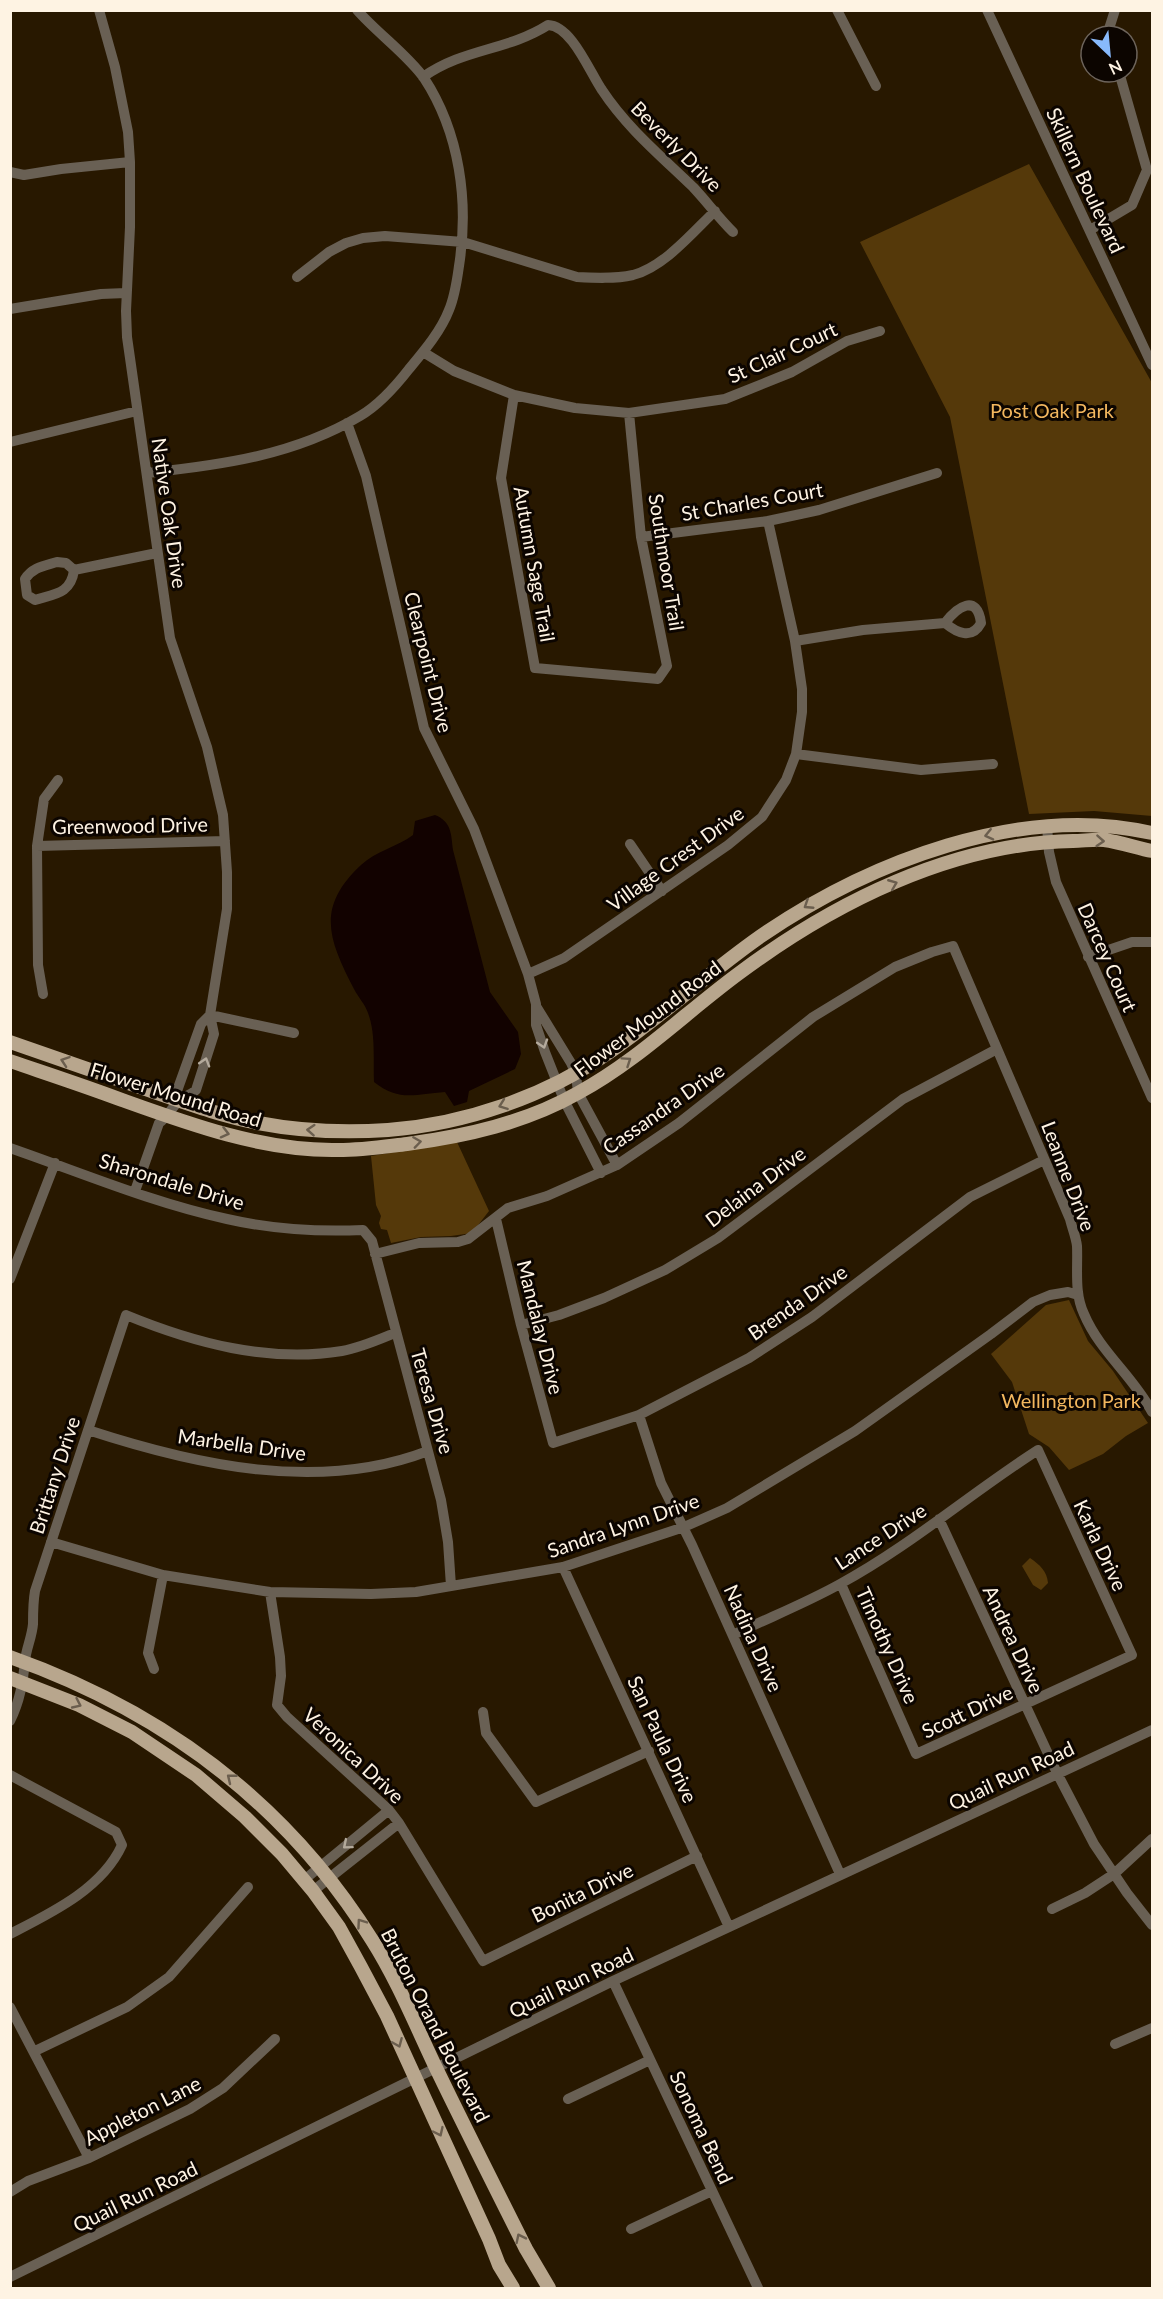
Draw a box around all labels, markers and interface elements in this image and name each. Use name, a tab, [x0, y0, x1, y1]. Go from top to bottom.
north arrow	[1079, 24, 1139, 84]
text: N	[1106, 57, 1125, 79]
street label: Beverly Drive	[627, 96, 727, 196]
street label: Skillern Boulevard	[1042, 103, 1130, 257]
street label: St Clair Court	[724, 316, 840, 388]
park label: Post Oak Park	[990, 398, 1115, 422]
street label: Native Oak Drive	[148, 436, 192, 590]
street label: St Charles Court	[679, 477, 825, 525]
street label: Autumn Sage Trail	[509, 484, 561, 644]
street label: Southmoor Trail	[644, 492, 690, 632]
street label: Clearpoint Drive	[400, 589, 458, 735]
street label: Village Crest Drive	[602, 800, 748, 916]
street label: Greenwood Drive	[52, 812, 208, 838]
one-way arrow	[984, 828, 994, 841]
one-way arrow	[1096, 834, 1105, 847]
one-way arrow	[888, 878, 898, 891]
one-way arrow	[804, 898, 814, 910]
street label: Darcey Court	[1073, 899, 1143, 1015]
street label: Flower Mound Road	[569, 955, 725, 1081]
one-way arrow	[536, 1038, 548, 1049]
one-way arrow	[60, 1055, 71, 1068]
street label: Flower Mound Road	[87, 1057, 265, 1131]
one-way arrow	[198, 1057, 210, 1068]
street label: Cassandra Drive	[598, 1057, 728, 1159]
one-way arrow	[621, 1057, 632, 1068]
one-way arrow	[498, 1098, 509, 1111]
street label: Leanne Drive	[1037, 1118, 1101, 1234]
one-way arrow	[307, 1124, 316, 1137]
one-way arrow	[219, 1126, 229, 1139]
one-way arrow	[413, 1137, 422, 1149]
street label: Delaina Drive	[700, 1141, 810, 1231]
street label: Sharondale Drive	[97, 1148, 247, 1214]
street label: Mandalay Drive	[513, 1257, 569, 1397]
street label: Brenda Drive	[743, 1259, 851, 1345]
street label: Teresa Drive	[406, 1345, 460, 1457]
park label: Wellington Park	[1001, 1388, 1142, 1412]
street label: Brittany Drive	[24, 1413, 84, 1537]
street label: Marbella Drive	[176, 1423, 308, 1465]
street label: Sandra Lynn Drive	[544, 1488, 702, 1562]
street label: Karla Drive	[1069, 1496, 1133, 1594]
street label: Lance Drive	[830, 1498, 930, 1574]
street label: Nadina Drive	[720, 1581, 788, 1695]
street label: Andrea Drive	[979, 1581, 1049, 1697]
street label: Timothy Drive	[852, 1583, 924, 1707]
street label: San Paula Drive	[623, 1672, 703, 1806]
street label: Scott Drive	[918, 1679, 1016, 1743]
one-way arrow	[71, 1697, 82, 1709]
street label: Veronica Drive	[299, 1702, 409, 1808]
street label: Quail Run Road	[945, 1735, 1077, 1815]
one-way arrow	[227, 1775, 238, 1786]
one-way arrow	[343, 1838, 354, 1849]
street label: Bonita Drive	[527, 1857, 637, 1927]
one-way arrow	[357, 1919, 368, 1930]
street label: Bruton Orand Boulevard	[377, 1924, 495, 2126]
street label: Quail Run Road	[505, 1942, 637, 2022]
one-way arrow	[391, 2037, 403, 2048]
street label: Sonoma Bend	[665, 2067, 739, 2187]
street label: Appleton Lane	[80, 2070, 204, 2150]
one-way arrow	[431, 2125, 443, 2136]
street label: Quail Run Road	[69, 2156, 201, 2236]
one-way arrow	[516, 2233, 527, 2244]

